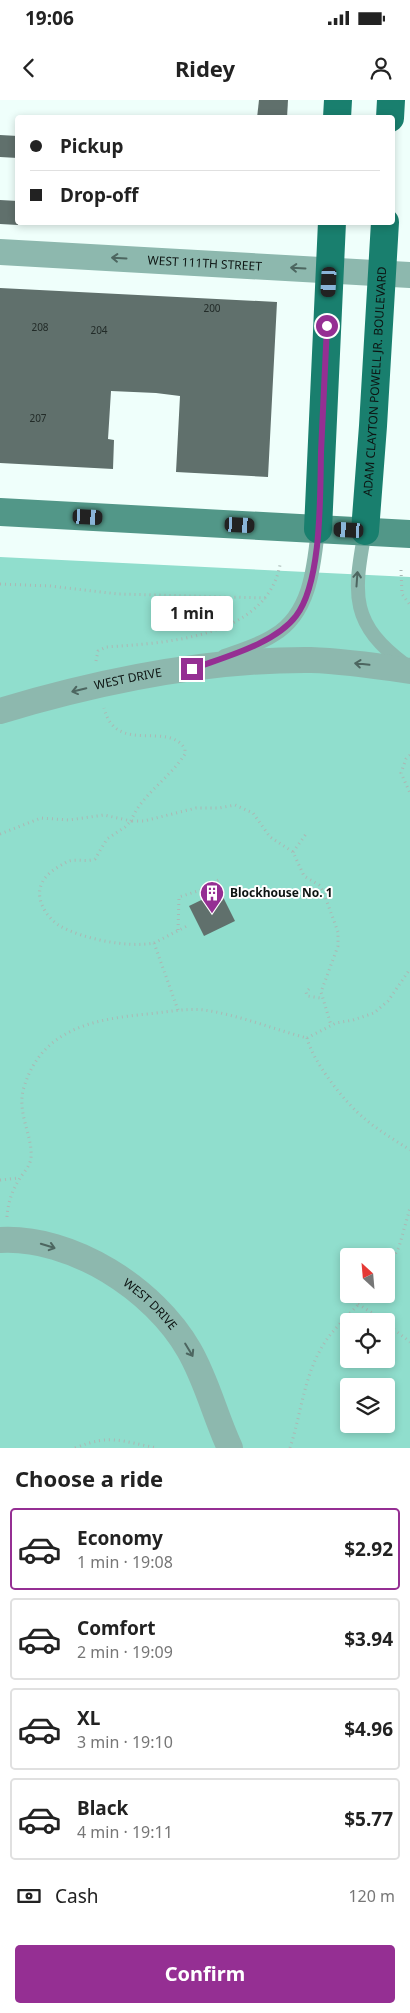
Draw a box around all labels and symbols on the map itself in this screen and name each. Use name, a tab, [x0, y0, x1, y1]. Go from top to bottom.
street label: WEST 111TH STREET	[147, 251, 263, 275]
one-way arrow	[111, 254, 127, 263]
one-way arrow	[291, 263, 307, 272]
street label: ADAM CLAYTON POWELL JR. BOULEVARD	[359, 266, 390, 497]
car	[320, 267, 337, 297]
house number: 200	[203, 301, 221, 315]
route start	[316, 315, 338, 337]
house number: 208	[31, 320, 49, 334]
house number: 204	[90, 323, 108, 337]
house number: 207	[29, 411, 47, 425]
car	[72, 509, 103, 525]
car	[224, 517, 255, 533]
car	[333, 522, 364, 538]
one-way arrow	[352, 571, 362, 587]
callout: 1 min	[151, 596, 233, 632]
route end	[181, 658, 203, 680]
one-way arrow	[354, 659, 370, 669]
street label: WEST DRIVE	[92, 664, 163, 694]
one-way arrow	[72, 686, 88, 695]
building icon: Blockhouse No. 1	[199, 880, 225, 914]
place label: Blockhouse No. 1	[230, 884, 333, 901]
one-way arrow	[40, 1242, 56, 1252]
north arrow	[340, 1248, 395, 1302]
street label: WEST DRIVE	[120, 1274, 181, 1333]
one-way arrow	[184, 1343, 194, 1357]

